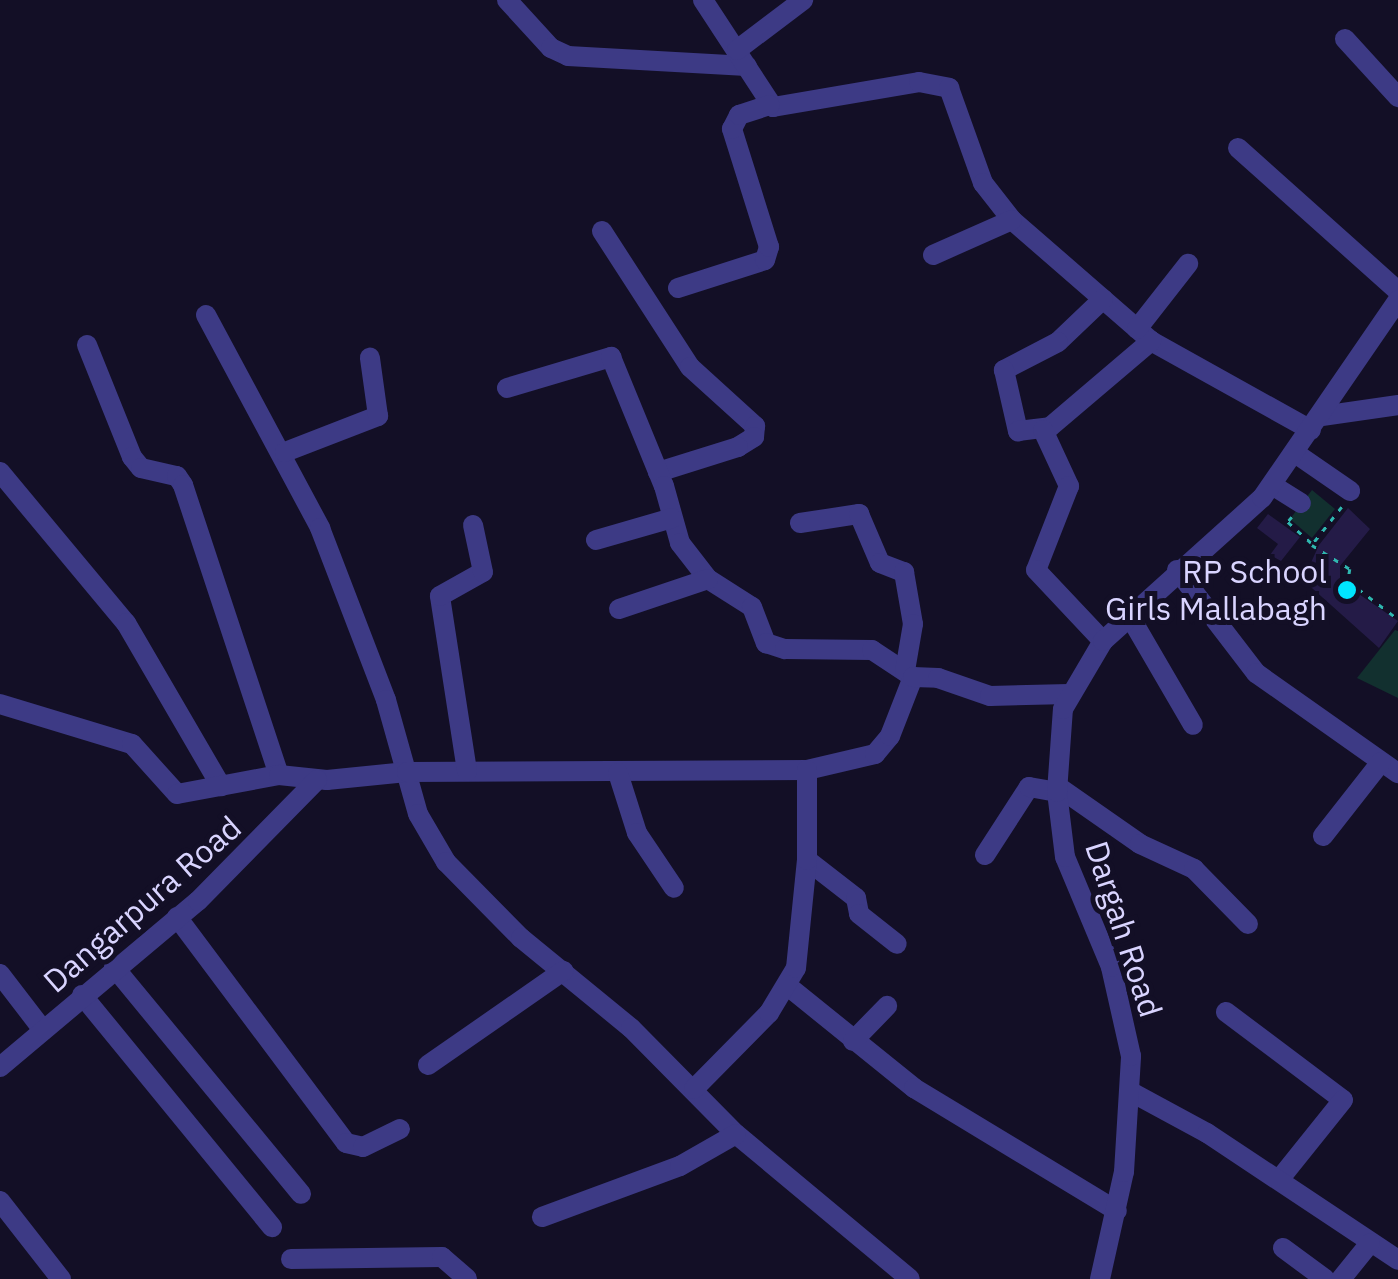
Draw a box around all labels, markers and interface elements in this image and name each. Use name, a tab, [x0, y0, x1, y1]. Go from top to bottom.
place label: RP School Girls Mallabagh	[1105, 553, 1327, 628]
marker: RP School Girls Mallabagh	[1336, 579, 1358, 601]
street label: Dangarpura Road	[35, 808, 249, 1000]
street label: Dargah Road	[1078, 836, 1170, 1022]

